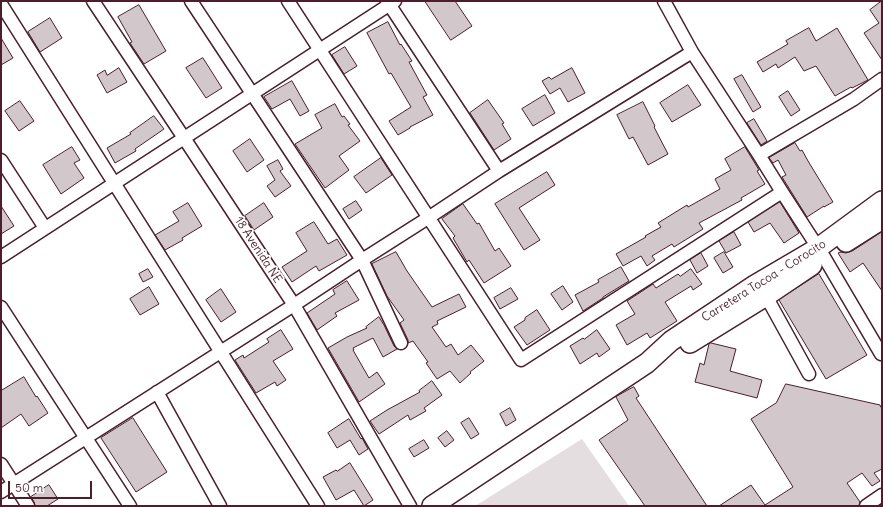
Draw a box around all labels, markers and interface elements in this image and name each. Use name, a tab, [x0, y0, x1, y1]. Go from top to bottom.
street label: 18 Avenida NE	[231, 214, 285, 286]
street label: Carretera Tocoa - Corocito	[699, 237, 829, 325]
scale bar	[10, 473, 94, 499]
text: 50 m	[15, 480, 43, 495]

